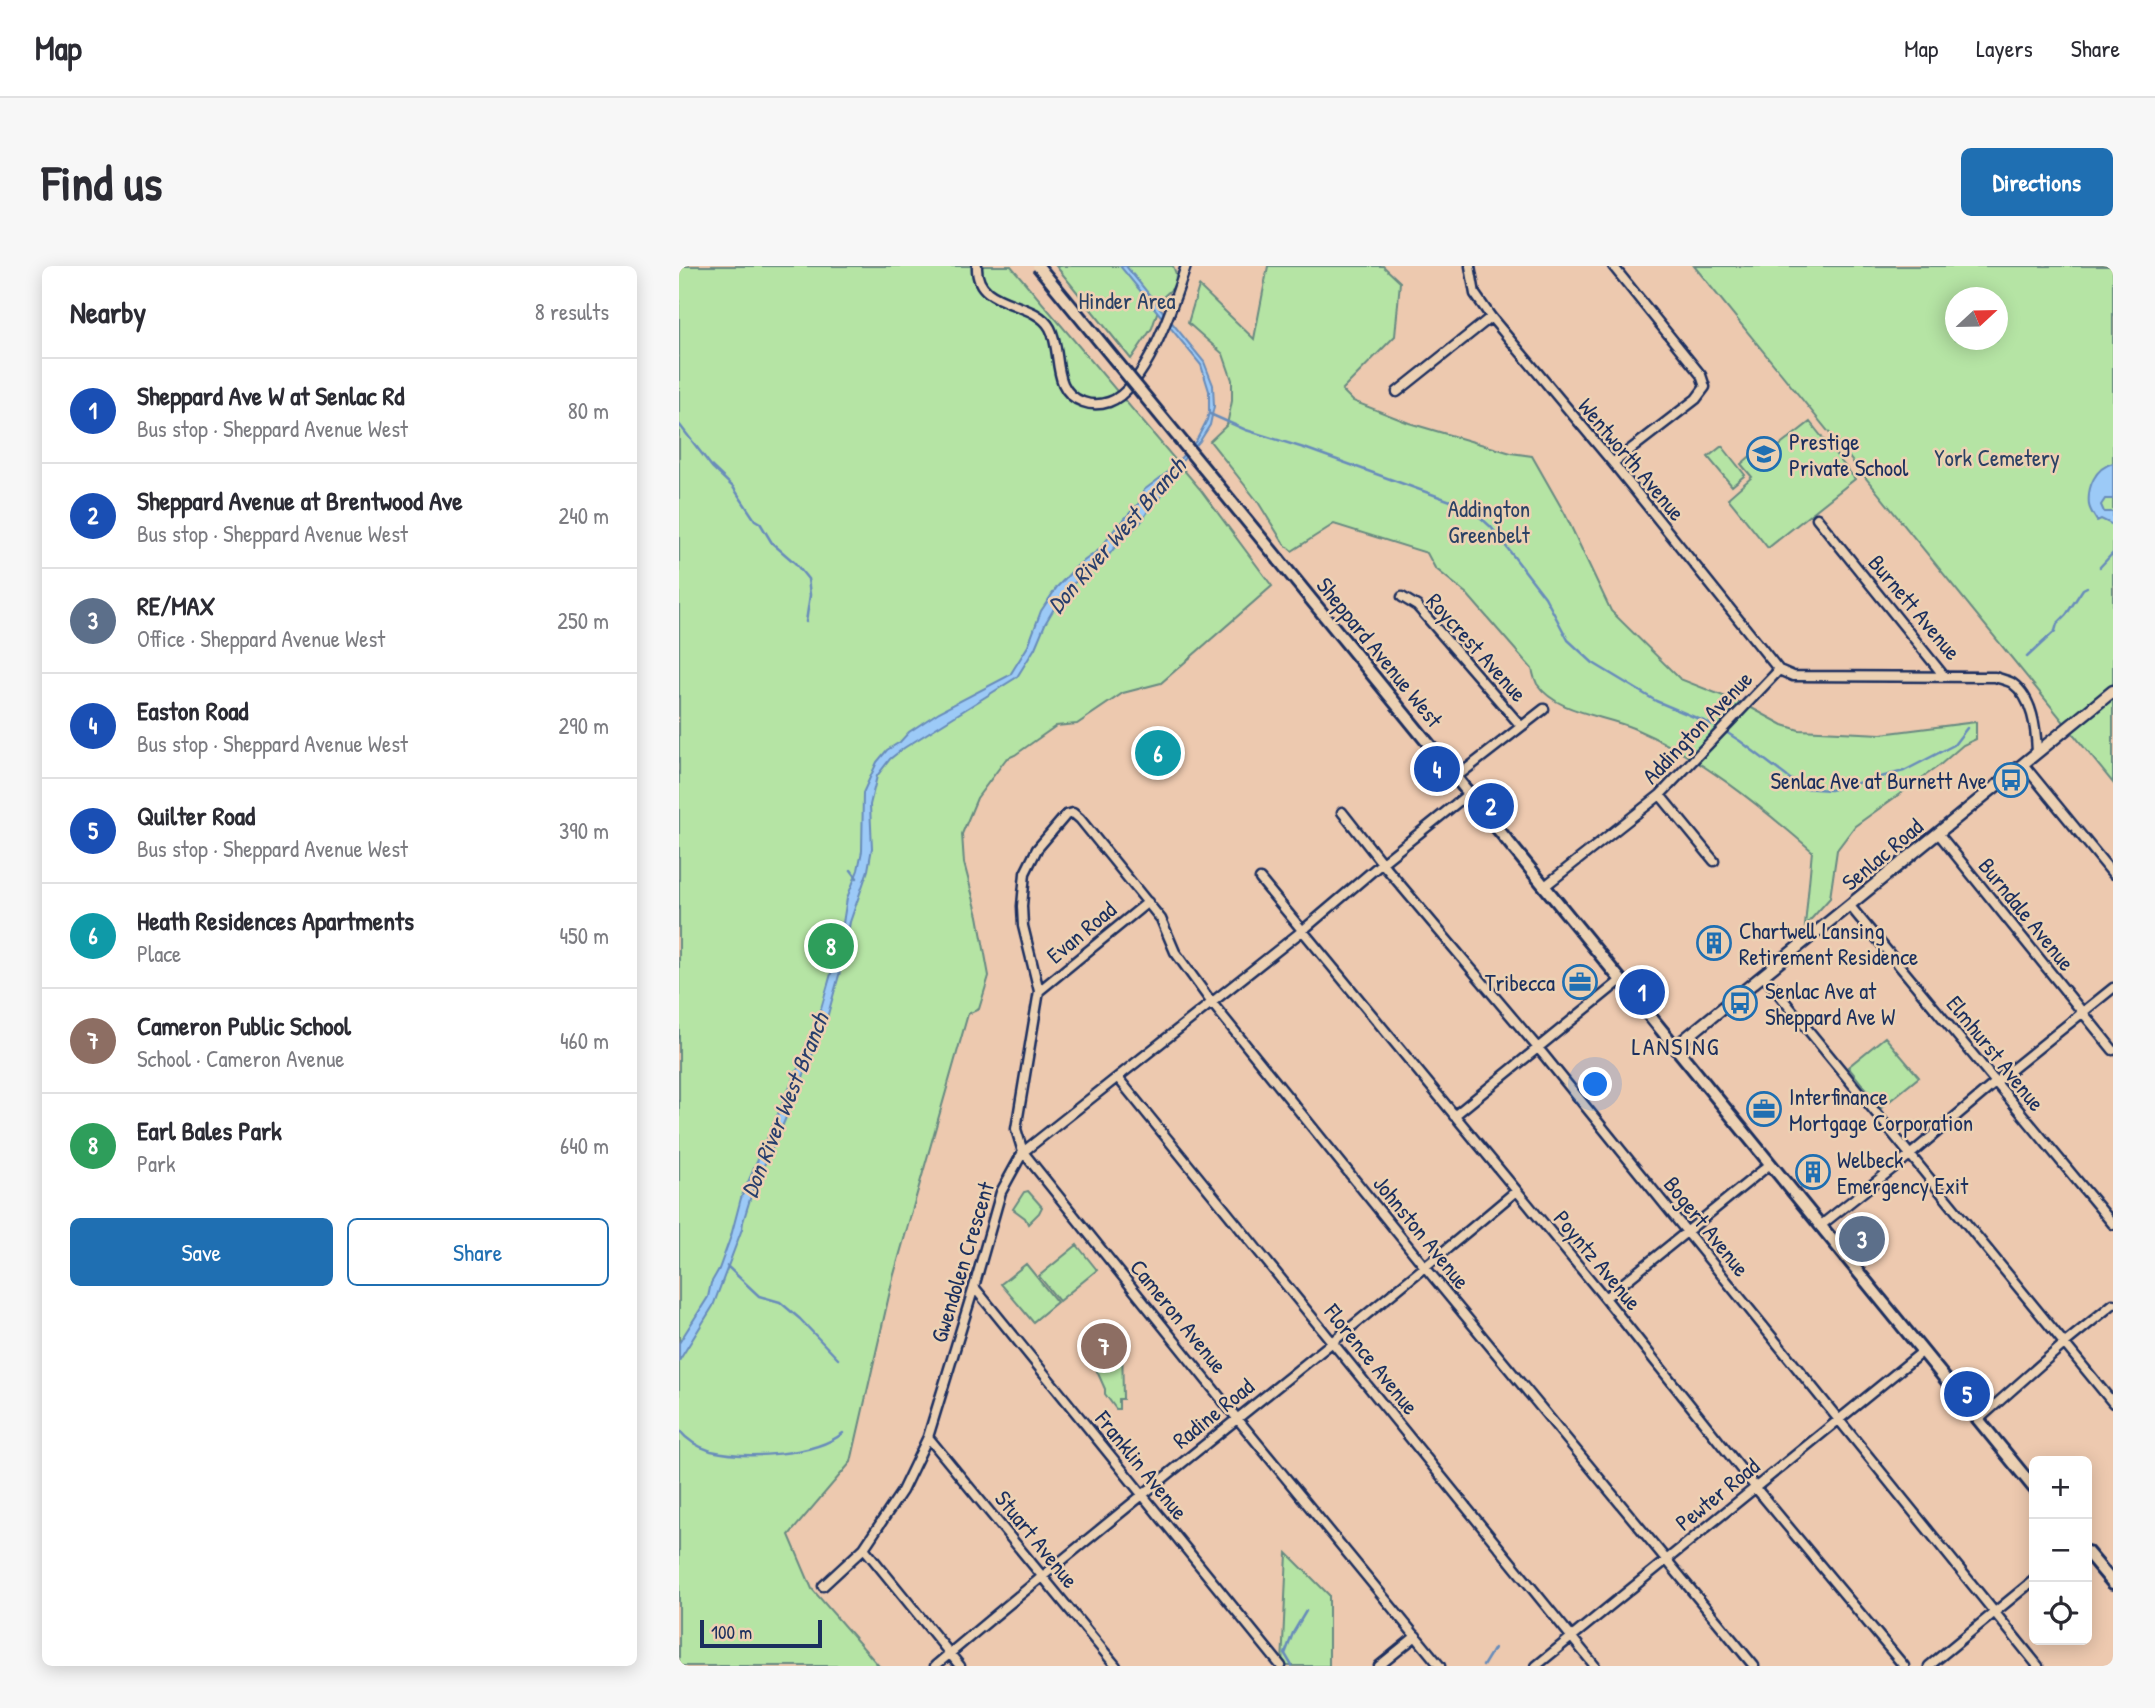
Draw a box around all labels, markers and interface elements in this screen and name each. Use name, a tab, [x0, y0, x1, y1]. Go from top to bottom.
text: Map	[35, 26, 82, 70]
text: Map	[1904, 32, 1938, 64]
text: Layers	[1976, 32, 2033, 64]
text: Share	[2071, 32, 2120, 64]
button: Directions	[1961, 148, 2113, 216]
text: Find us	[42, 149, 162, 215]
park label: Hinder Area	[1079, 285, 1175, 316]
north arrow	[1945, 287, 2008, 350]
text: Nearby	[70, 292, 146, 332]
text: 8 results	[535, 296, 609, 327]
text: Sheppard Ave W at Senlac Rd	[137, 378, 404, 413]
street label: Wentworth Avenue	[1571, 391, 1693, 527]
text: 1	[89, 395, 97, 426]
text: 80 m	[568, 395, 609, 426]
text: Bus stop · Sheppard Avenue West	[137, 413, 408, 444]
place label: Prestige Private School	[1789, 426, 1909, 483]
school or university icon: Prestige Private School	[1745, 435, 1783, 473]
park label: York Cemetery	[1934, 442, 2060, 473]
water label: Don River West Branch	[1040, 449, 1194, 619]
text: Sheppard Avenue at Brentwood Ave	[137, 483, 463, 518]
park label: Addington Greenbelt	[1448, 493, 1531, 550]
text: 2	[88, 500, 98, 531]
text: 240 m	[558, 500, 609, 531]
text: Bus stop · Sheppard Avenue West	[137, 518, 408, 549]
street label: Burnett Avenue	[1862, 548, 1968, 666]
street label: Sheppard Avenue West	[1310, 570, 1451, 734]
street label: Roycrest Avenue	[1420, 586, 1534, 708]
text: RE/MAX	[137, 588, 215, 623]
text: 3	[88, 605, 98, 636]
text: 250 m	[557, 605, 609, 636]
text: Office · Sheppard Avenue West	[137, 623, 385, 654]
street label: Addington Avenue	[1635, 664, 1759, 790]
text: Easton Road	[137, 693, 248, 728]
text: 4	[89, 710, 97, 741]
text: 290 m	[559, 710, 609, 741]
pin: 6	[1135, 727, 1181, 779]
text: Bus stop · Sheppard Avenue West	[137, 728, 408, 759]
pin: 4	[1414, 743, 1460, 795]
bus stop icon: Senlac Ave at Burnett Ave	[1992, 761, 2030, 799]
place label: Senlac Ave at Burnett Ave	[1771, 765, 1987, 796]
pin: 2	[1468, 780, 1514, 832]
text: Quilter Road	[137, 798, 255, 833]
street label: Senlac Road	[1835, 811, 1929, 897]
text: 5	[88, 815, 98, 846]
text: 390 m	[559, 815, 609, 846]
text: Bus stop · Sheppard Avenue West	[137, 833, 408, 864]
street label: Burndale Avenue	[1972, 851, 2082, 977]
street label: Evan Road	[1040, 894, 1122, 970]
text: Heath Residences Apartments	[137, 903, 414, 938]
place label: Chartwell Lansing Retirement Residence	[1739, 915, 1918, 972]
text: 6	[88, 920, 98, 951]
text: 450 m	[559, 920, 609, 951]
pin: 8	[808, 920, 854, 972]
building icon: Chartwell Lansing Retirement Residence	[1695, 924, 1733, 962]
text: Place	[137, 938, 181, 969]
office icon: Tribecca	[1561, 963, 1599, 1001]
pin: 1	[1619, 966, 1665, 1018]
place label: Tribecca	[1485, 967, 1555, 998]
place label: Senlac Ave at Sheppard Ave W	[1765, 975, 1895, 1032]
bus stop icon: Senlac Ave at Sheppard Ave W	[1721, 984, 1759, 1022]
street label: Elmhurst Avenue	[1940, 989, 2052, 1117]
water label: Don River West Branch	[732, 1006, 836, 1202]
text: Cameron Public School	[137, 1008, 351, 1043]
text: 7	[87, 1025, 99, 1056]
text: 460 m	[560, 1025, 609, 1056]
district label: LANSING	[1632, 1030, 1720, 1062]
text: School · Cameron Avenue	[137, 1043, 345, 1074]
your location	[1578, 1067, 1612, 1101]
place label: Interfinance Mortgage Corporation	[1789, 1081, 1973, 1138]
office icon: Interfinance Mortgage Corporation	[1745, 1090, 1783, 1128]
text: Earl Bales Park	[137, 1113, 282, 1148]
text: 8	[88, 1130, 98, 1161]
text: 640 m	[560, 1130, 609, 1161]
place label: Welbeck Emergency Exit	[1837, 1144, 1969, 1201]
text: Park	[137, 1148, 175, 1179]
building icon: Welbeck Emergency Exit	[1794, 1153, 1832, 1191]
street label: Johnston Avenue	[1367, 1169, 1477, 1295]
street label: Bogert Avenue	[1657, 1169, 1757, 1283]
street label: Gwendolen Crescent	[923, 1177, 1001, 1346]
street label: Poyntz Avenue	[1547, 1203, 1649, 1317]
pin: 3	[1839, 1213, 1885, 1265]
button: Save	[70, 1218, 333, 1286]
button: Share	[347, 1218, 609, 1286]
street label: Cameron Avenue	[1123, 1252, 1235, 1380]
street label: Florence Avenue	[1317, 1296, 1426, 1421]
pin: 7	[1081, 1320, 1127, 1372]
pin: 5	[1944, 1368, 1990, 1420]
street label: Radine Road	[1166, 1371, 1260, 1455]
street label: Franklin Avenue	[1088, 1403, 1195, 1526]
street label: Pewter Road	[1668, 1451, 1766, 1537]
map controls	[2029, 1456, 2092, 1645]
button: +	[2029, 1456, 2092, 1519]
street label: Stuart Avenue	[988, 1484, 1086, 1594]
button: −	[2029, 1519, 2092, 1582]
button: locate	[2029, 1582, 2092, 1645]
scale bar	[700, 1617, 823, 1649]
text: 100 m	[711, 1619, 752, 1645]

